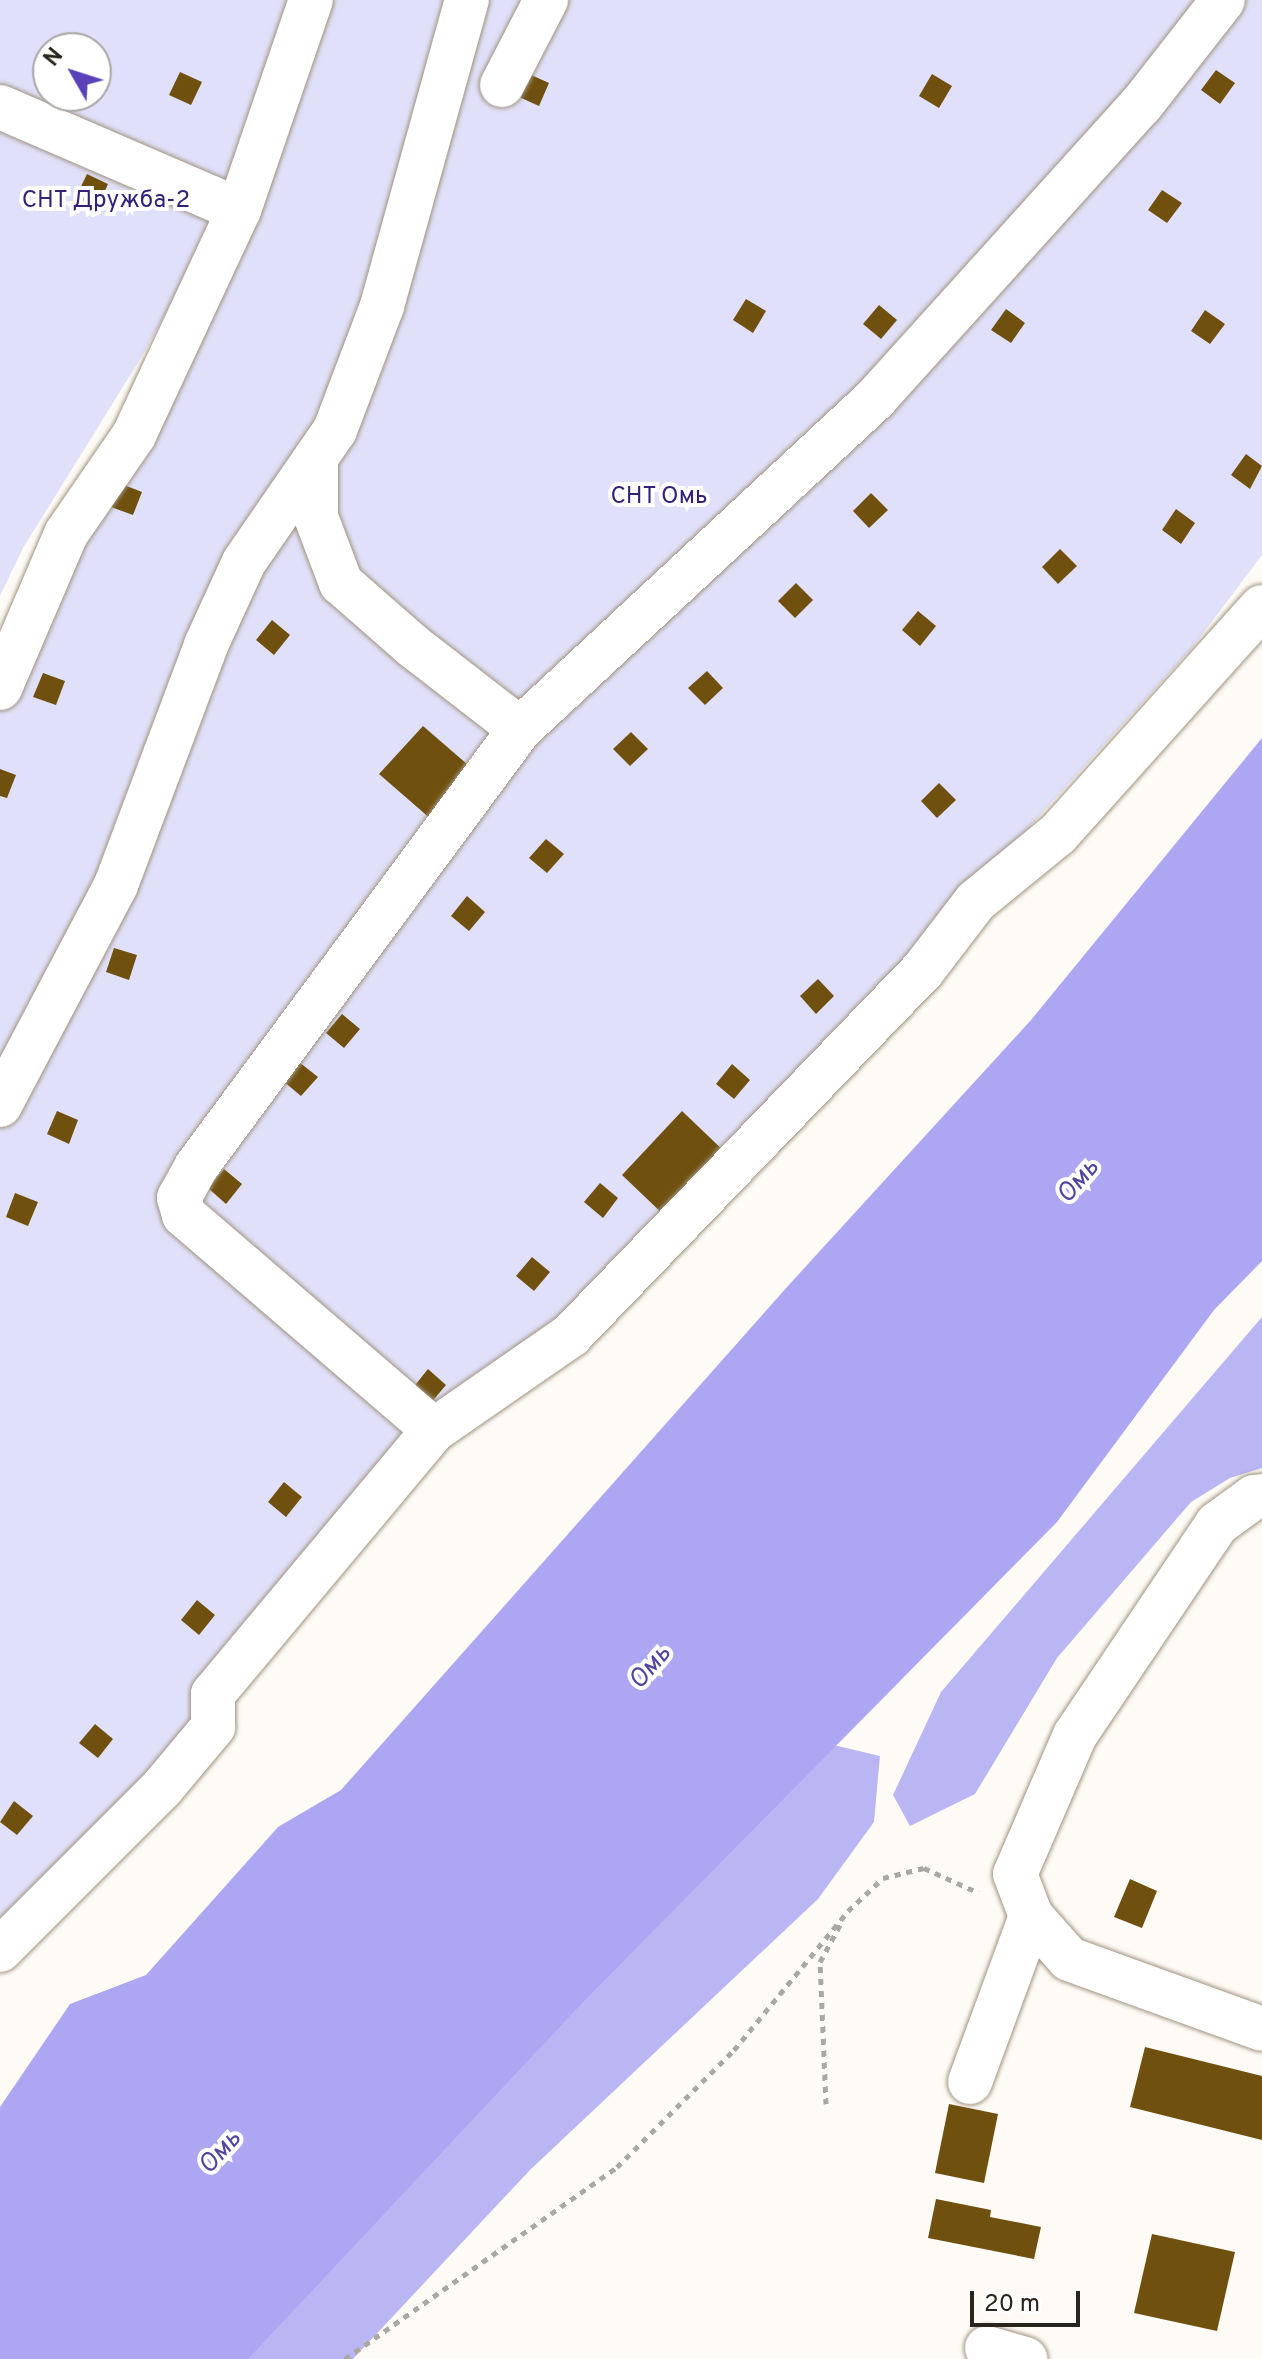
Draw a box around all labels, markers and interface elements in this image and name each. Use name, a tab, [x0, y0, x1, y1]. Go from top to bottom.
north arrow	[32, 32, 112, 112]
text: N	[39, 43, 70, 72]
park label: СНТ Дружба-2	[21, 188, 191, 216]
park label: СНТ Омь	[610, 484, 708, 512]
water label: Омь	[1051, 1153, 1107, 1211]
water label: Омь	[623, 1639, 679, 1697]
water label: Омь	[193, 2124, 249, 2182]
scale bar	[974, 2275, 1084, 2325]
text: 20 m	[984, 2290, 1040, 2320]

